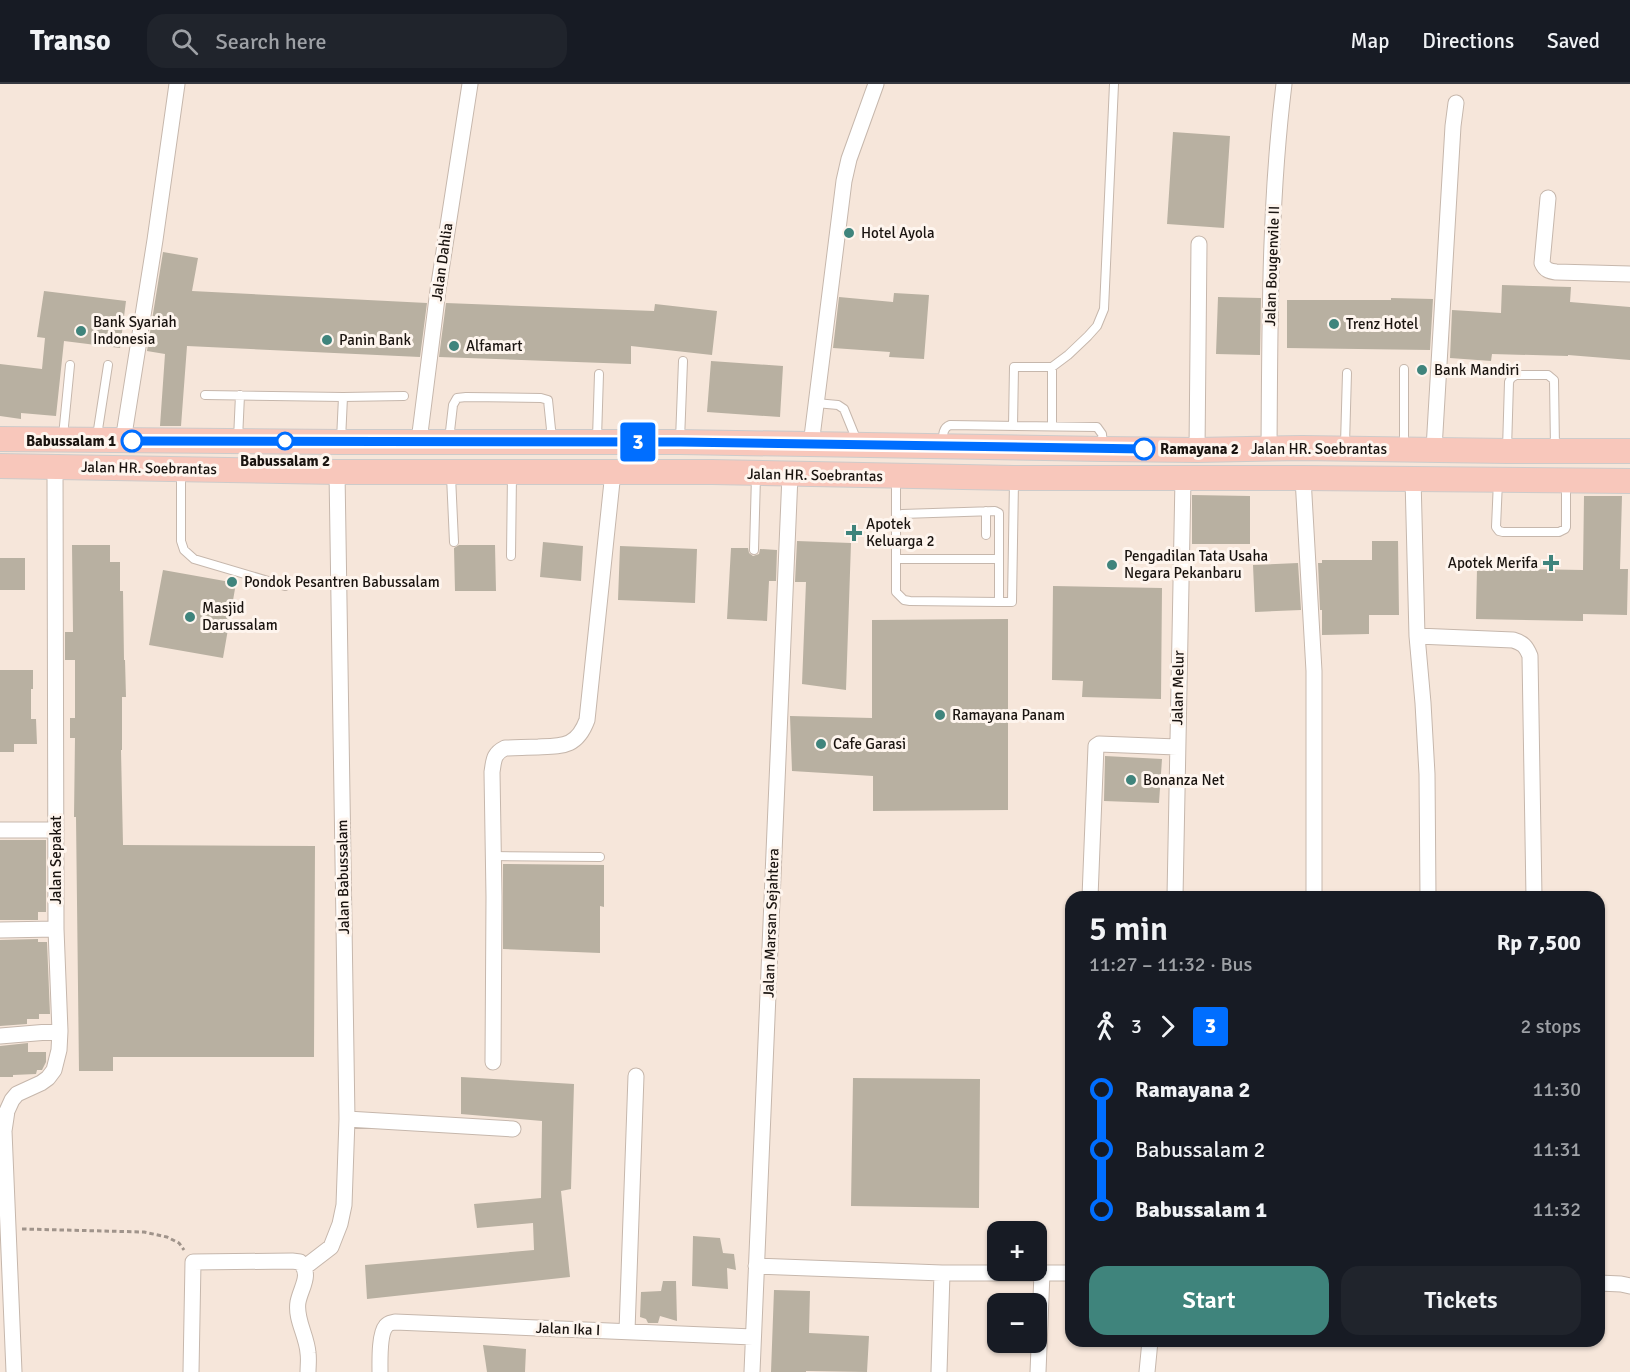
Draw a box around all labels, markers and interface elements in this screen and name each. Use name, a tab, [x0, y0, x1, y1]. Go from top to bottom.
search box	[147, 14, 567, 68]
text: Transo	[30, 24, 111, 58]
icon: search	[168, 25, 201, 58]
text: Search here	[216, 28, 326, 55]
text: Map	[1351, 28, 1389, 54]
text: Directions	[1422, 28, 1514, 54]
text: Saved	[1547, 28, 1600, 54]
street label: Jalan Bougenvile II	[1261, 205, 1283, 327]
street label: Jalan Dahlia	[428, 222, 456, 302]
place label: Hotel Ayola	[861, 224, 935, 242]
marker: Hotel Ayola	[842, 226, 856, 240]
place label: Bank Syariah Indonesia	[93, 313, 177, 348]
place label: Trenz Hotel	[1346, 315, 1418, 333]
marker: Trenz Hotel	[1327, 317, 1341, 331]
marker: Bank Syariah Indonesia	[74, 324, 88, 338]
place label: Panin Bank	[339, 331, 411, 349]
marker: Panin Bank	[320, 333, 334, 347]
place label: Alfamart	[466, 337, 523, 355]
marker: Alfamart	[447, 339, 461, 353]
place label: Bank Mandiri	[1434, 361, 1519, 379]
marker: Bank Mandiri	[1415, 363, 1429, 377]
line badge: 3	[618, 422, 658, 462]
text: 3	[632, 429, 644, 455]
marker: Babussalam 1	[121, 430, 143, 452]
place label: Babussalam 1	[26, 432, 116, 450]
marker: Babussalam 2	[276, 432, 294, 450]
marker: Ramayana 2	[1133, 438, 1155, 460]
place label: Ramayana 2	[1160, 440, 1239, 458]
street label: Jalan HR. Soebrantas	[1251, 440, 1387, 458]
place label: Babussalam 2	[240, 452, 330, 470]
street label: Jalan HR. Soebrantas	[81, 458, 218, 478]
street label: Jalan HR. Soebrantas	[747, 465, 884, 485]
place label: Apotek Keluarga 2	[866, 515, 935, 550]
marker: Apotek Keluarga 2	[847, 526, 861, 540]
place label: Pengadilan Tata Usaha Negara Pekanbaru	[1124, 547, 1268, 582]
place label: Apotek Merifa	[1448, 554, 1538, 572]
marker: Apotek Merifa	[1542, 554, 1560, 572]
marker: Pengadilan Tata Usaha Negara Pekanbaru	[1105, 558, 1119, 572]
place label: Pondok Pesantren Babussalam	[244, 573, 440, 591]
marker: Pondok Pesantren Babussalam	[225, 575, 239, 589]
place label: Masjid Darussalam	[202, 599, 278, 634]
marker: Masjid Darussalam	[183, 610, 197, 624]
street label: Jalan Melur	[1168, 650, 1188, 726]
place label: Ramayana Panam	[952, 706, 1065, 724]
marker: Ramayana Panam	[933, 708, 947, 722]
place label: Cafe Garasi	[833, 735, 906, 753]
marker: Cafe Garasi	[814, 737, 828, 751]
place label: Bonanza Net	[1143, 771, 1224, 789]
marker: Bonanza Net	[1124, 773, 1138, 787]
street label: Jalan Sepakat	[47, 815, 65, 905]
street label: Jalan Babussalam	[333, 819, 353, 935]
street label: Jalan Marsan Sejahtera	[759, 848, 783, 998]
text: 5 min	[1089, 909, 1168, 950]
text: Rp 7,500	[1497, 929, 1581, 956]
text: 11:27 – 11:32 · Bus	[1089, 952, 1252, 977]
icon: walk	[1089, 1010, 1122, 1043]
icon: forward	[1151, 1010, 1184, 1043]
text: 3	[1205, 1013, 1216, 1039]
text: 3	[1131, 1014, 1142, 1039]
text: 2 stops	[1520, 1014, 1581, 1039]
text: Ramayana 2	[1135, 1076, 1250, 1103]
text: 11:30	[1532, 1077, 1581, 1102]
text: Babussalam 2	[1135, 1136, 1265, 1163]
text: 11:31	[1532, 1137, 1581, 1162]
text: Babussalam 1	[1135, 1196, 1267, 1223]
text: 11:32	[1532, 1197, 1581, 1222]
map controls	[987, 1221, 1047, 1353]
button: +	[987, 1221, 1047, 1281]
button: Start	[1089, 1266, 1329, 1335]
button: Tickets	[1341, 1266, 1581, 1335]
button: −	[987, 1293, 1047, 1353]
street label: Jalan Ika I	[535, 1319, 601, 1339]

